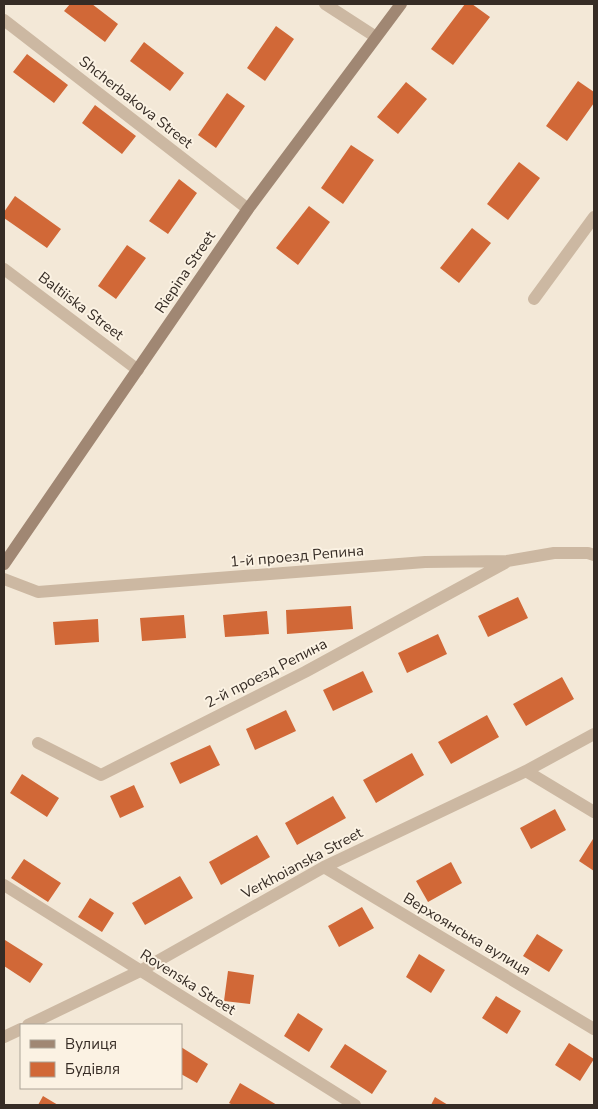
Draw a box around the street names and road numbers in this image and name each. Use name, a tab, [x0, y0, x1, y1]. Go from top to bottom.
street label: Shcherbakova Street	[75, 51, 198, 153]
street label: Riepina Street	[150, 226, 220, 317]
street label: Baltiiska Street	[34, 267, 128, 345]
street label: 1-й проезд Репина	[229, 540, 365, 572]
street label: 2-й проезд Репина	[202, 634, 330, 712]
street label: Verkhoianska Street	[237, 822, 367, 904]
street label: Верхоянська вулиця	[400, 888, 534, 980]
street label: Rovenska Street	[136, 944, 240, 1020]

